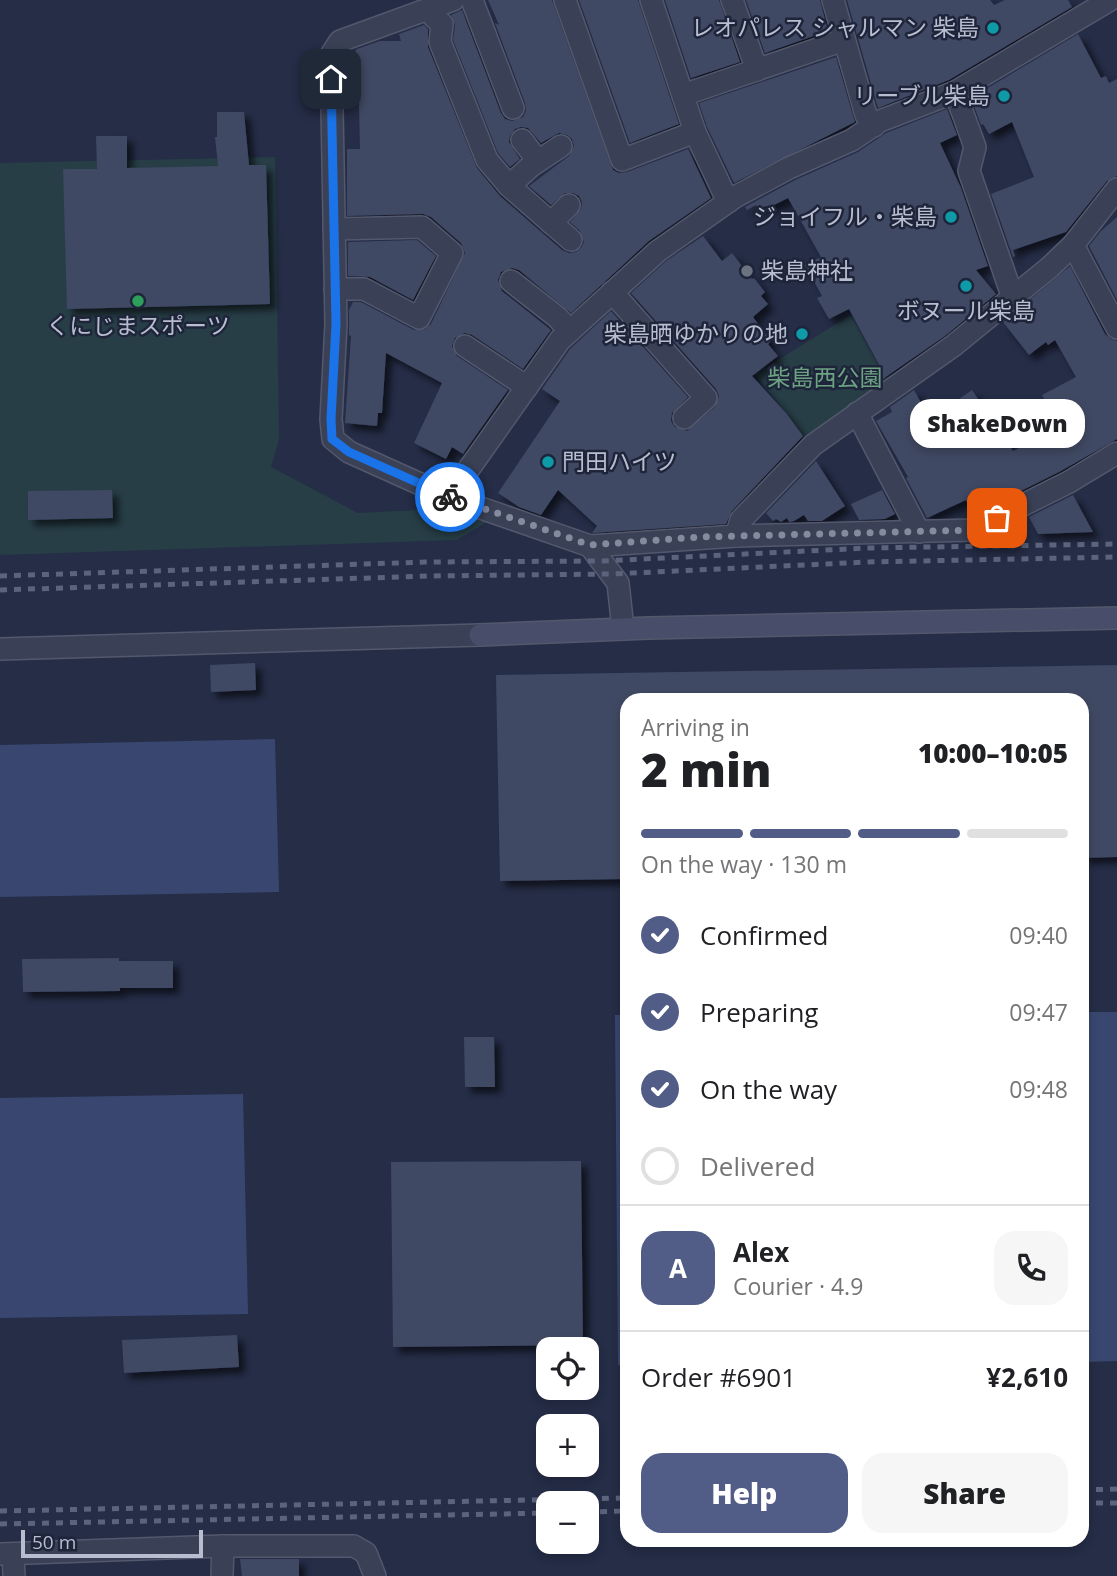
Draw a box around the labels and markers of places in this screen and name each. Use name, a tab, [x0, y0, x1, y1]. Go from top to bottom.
place label: レオパレス シャルマン 柴島	[691, 11, 979, 43]
marker: レオパレス シャルマン 柴島	[985, 20, 1001, 36]
pin	[301, 49, 361, 109]
place label: リーブル柴島	[853, 79, 990, 111]
marker: リーブル柴島	[996, 88, 1012, 104]
place label: ジョイフル・柴島	[753, 200, 937, 232]
marker: ジョイフル・柴島	[943, 209, 959, 225]
place label: 柴島神社	[761, 254, 853, 286]
marker: 柴島神社	[739, 263, 755, 279]
marker: ボヌール柴島	[958, 278, 974, 294]
marker: くにじまスポーツ	[130, 293, 146, 309]
place label: ボヌール柴島	[897, 294, 1035, 326]
place label: くにじまスポーツ	[46, 309, 230, 341]
place label: 柴島晒ゆかりの地	[604, 317, 788, 349]
marker: 柴島晒ゆかりの地	[794, 326, 810, 342]
callout: ShakeDown	[909, 399, 1084, 448]
place label: 門田ハイツ	[562, 445, 677, 477]
marker: 門田ハイツ	[540, 454, 556, 470]
pin	[967, 488, 1027, 548]

